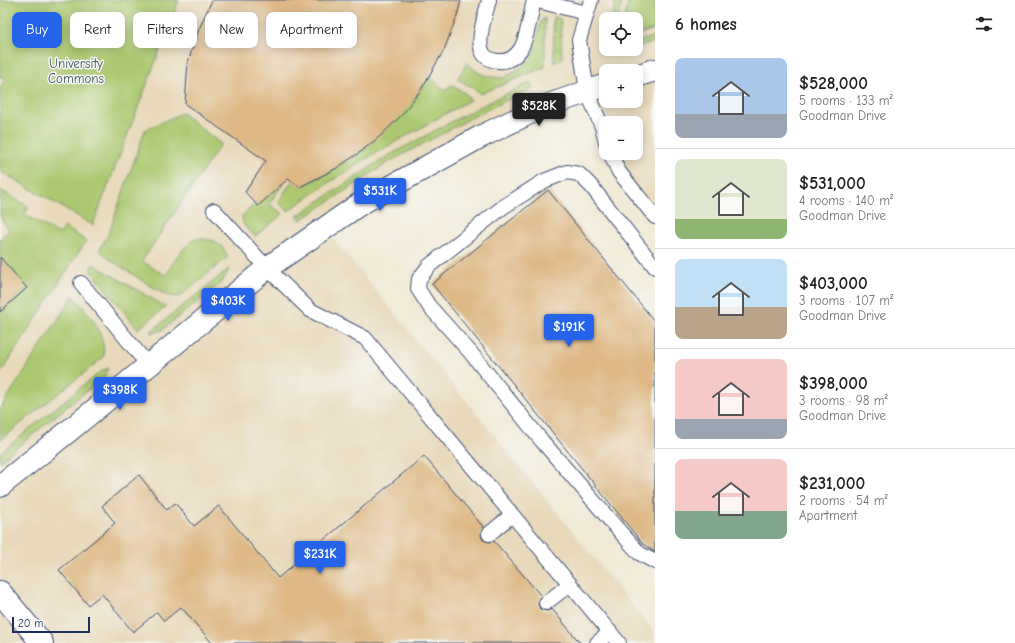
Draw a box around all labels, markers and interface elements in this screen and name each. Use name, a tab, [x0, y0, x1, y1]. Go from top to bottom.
chip: Buy	[12, 12, 62, 48]
chip: Rent	[70, 12, 125, 48]
chip: Filters	[133, 12, 197, 48]
chip: New	[205, 12, 258, 48]
chip: Apartment	[266, 12, 357, 48]
map controls	[599, 12, 643, 160]
button: locate	[599, 12, 643, 56]
icon: filters	[973, 13, 995, 35]
text: 6 homes	[675, 15, 737, 34]
park label: University Commons	[48, 56, 104, 86]
button: +	[599, 64, 643, 108]
icon: home	[707, 74, 755, 122]
text: $528,000	[799, 74, 868, 93]
pin: $528K	[511, 93, 567, 127]
text: 5 rooms · 133 m²	[799, 93, 893, 108]
text: $528K	[521, 98, 557, 113]
text: Goodman Drive	[799, 108, 886, 123]
button: −	[599, 116, 643, 160]
text: $531,000	[799, 174, 866, 193]
icon: home	[707, 175, 755, 223]
pin: $531K	[352, 178, 408, 212]
text: $531K	[363, 183, 397, 198]
text: 4 rooms · 140 m²	[799, 193, 893, 208]
text: Goodman Drive	[799, 208, 886, 223]
text: $403,000	[799, 274, 868, 293]
icon: home	[707, 275, 755, 323]
pin: $403K	[200, 288, 256, 322]
text: $403K	[210, 293, 246, 308]
text: 3 rooms · 107 m²	[799, 293, 893, 308]
text: Goodman Drive	[799, 308, 886, 323]
pin: $191K	[541, 314, 597, 348]
text: $191K	[553, 319, 585, 334]
text: $398,000	[799, 374, 868, 393]
icon: home	[707, 375, 755, 423]
pin: $398K	[92, 377, 148, 411]
text: $398K	[102, 382, 138, 397]
text: 3 rooms · 98 m²	[799, 393, 888, 408]
text: Goodman Drive	[799, 408, 886, 423]
text: $231,000	[799, 474, 865, 493]
icon: home	[707, 475, 755, 523]
text: 2 rooms · 54 m²	[799, 493, 888, 508]
text: Apartment	[799, 508, 857, 523]
pin: $231K	[292, 541, 348, 575]
text: $231K	[303, 546, 337, 561]
scale bar	[12, 615, 90, 634]
text: 20 m	[18, 617, 43, 630]

